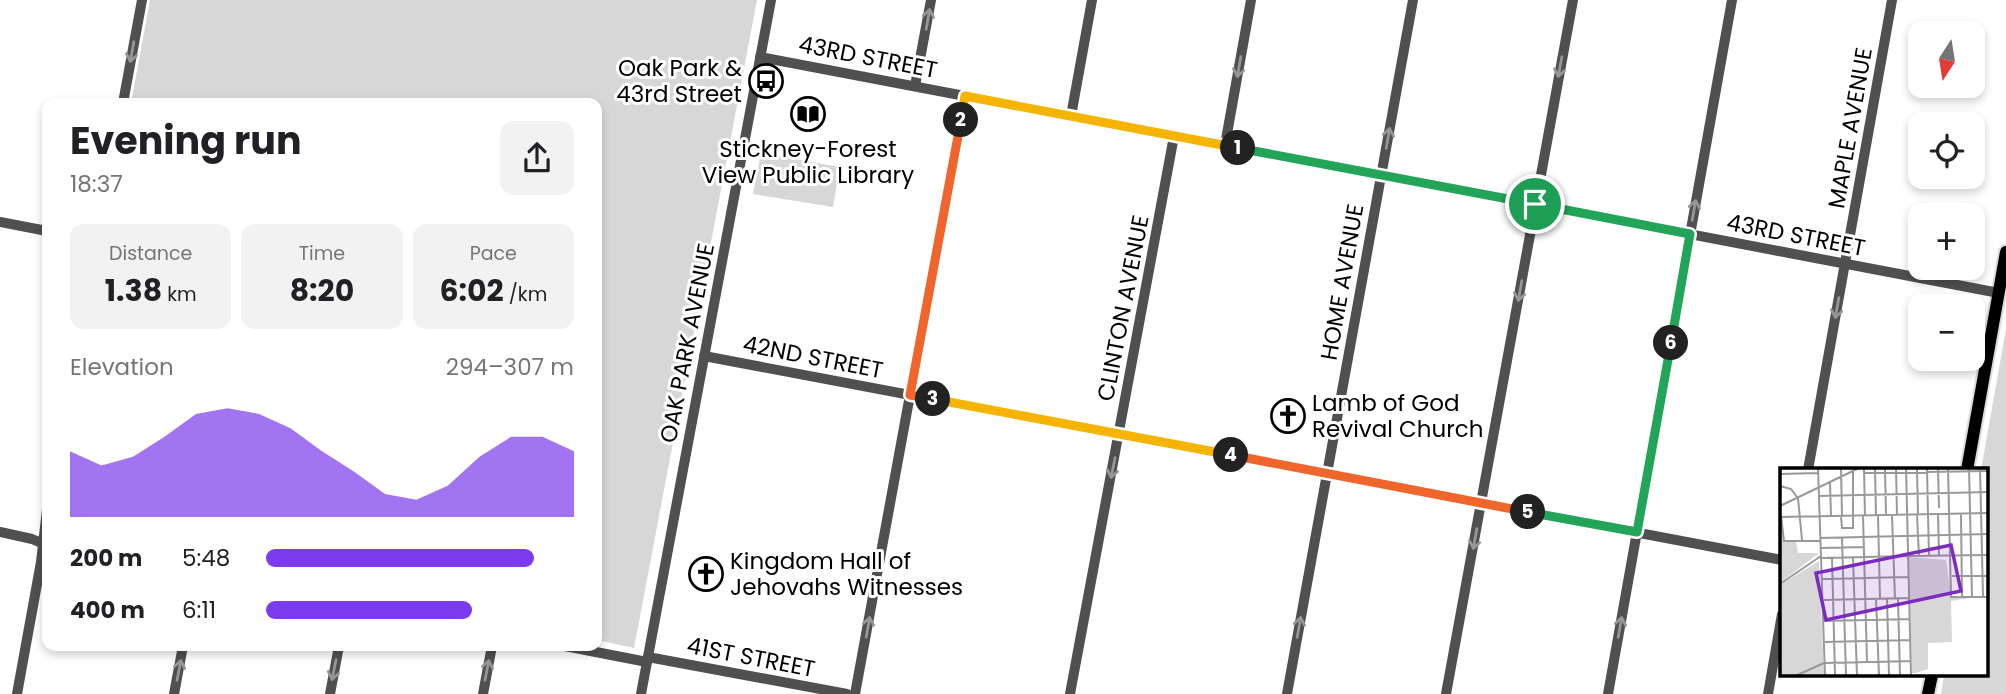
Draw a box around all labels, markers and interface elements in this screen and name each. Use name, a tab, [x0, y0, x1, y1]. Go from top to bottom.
one-way arrow	[921, 8, 935, 31]
north arrow	[1908, 21, 1984, 98]
map controls	[1908, 21, 1985, 371]
street label: 43RD STREET	[796, 28, 940, 86]
one-way arrow	[125, 40, 139, 63]
street label: MAPLE AVENUE	[1820, 45, 1880, 211]
place label: Oak Park & 43rd Street	[616, 52, 742, 110]
one-way arrow	[1232, 55, 1245, 78]
one-way arrow	[1553, 55, 1567, 78]
bus stop icon: Oak Park & 43rd Street	[747, 62, 785, 100]
library icon: Stickney-Forest View Public Library	[789, 95, 827, 133]
pin: 2	[944, 102, 978, 138]
text: 2	[955, 106, 966, 133]
button: locate	[1908, 112, 1985, 189]
text: Evening run	[70, 114, 302, 167]
button: share	[500, 121, 574, 195]
one-way arrow	[1381, 127, 1395, 150]
pin: 1	[1220, 130, 1256, 166]
place label: Stickney-Forest View Public Library	[702, 133, 914, 191]
text: 1	[1234, 134, 1241, 161]
text: 18:37	[70, 168, 123, 200]
pin	[1505, 174, 1565, 234]
icon: arrive	[1516, 185, 1554, 223]
one-way arrow	[1688, 199, 1702, 222]
street label: HOME AVENUE	[1313, 201, 1371, 363]
button: +	[1908, 203, 1985, 280]
street label: 43RD STREET	[1724, 206, 1868, 264]
street label: CLINTON AVENUE	[1089, 212, 1157, 404]
text: Distance	[109, 240, 192, 267]
text: Time	[299, 240, 345, 267]
text: Pace	[470, 240, 517, 267]
street label: OAK PARK AVENUE	[652, 241, 722, 445]
text: 1.38	[105, 269, 162, 312]
text: 8:20	[290, 269, 354, 312]
text: 6:02	[439, 269, 504, 312]
one-way arrow	[1512, 279, 1526, 302]
text: km	[162, 281, 197, 308]
text: /km	[504, 281, 547, 308]
button: −	[1908, 294, 1985, 371]
one-way arrow	[1830, 296, 1843, 319]
pin: 6	[1654, 326, 1688, 360]
street label: 42ND STREET	[740, 328, 886, 386]
text: 6	[1664, 329, 1677, 356]
text: Elevation	[70, 351, 174, 383]
text: 294–307 m	[446, 351, 574, 383]
pin: 3	[916, 382, 950, 416]
text: 3	[927, 385, 938, 412]
place label: Lamb of God Revival Church	[1312, 387, 1484, 445]
church icon: Lamb of God Revival Church	[1269, 397, 1307, 435]
pin: 4	[1214, 438, 1248, 472]
text: 4	[1224, 441, 1237, 468]
one-way arrow	[1105, 456, 1119, 479]
inset map	[1780, 468, 1988, 676]
pin: 5	[1510, 494, 1546, 530]
text: 5	[1521, 498, 1534, 525]
one-way arrow	[1467, 527, 1481, 550]
text: 200 m	[70, 542, 142, 574]
text: 5:48	[182, 542, 230, 574]
place label: Kingdom Hall of Jehovahs Witnesses	[730, 545, 963, 603]
church icon: Kingdom Hall of Jehovahs Witnesses	[687, 555, 725, 593]
text: 400 m	[70, 594, 145, 626]
text: 6:11	[182, 594, 216, 626]
one-way arrow	[861, 616, 875, 639]
one-way arrow	[1293, 616, 1306, 639]
one-way arrow	[1614, 616, 1627, 639]
street label: 41ST STREET	[684, 629, 818, 685]
one-way arrow	[327, 658, 341, 681]
one-way arrow	[172, 659, 186, 682]
one-way arrow	[481, 659, 494, 682]

